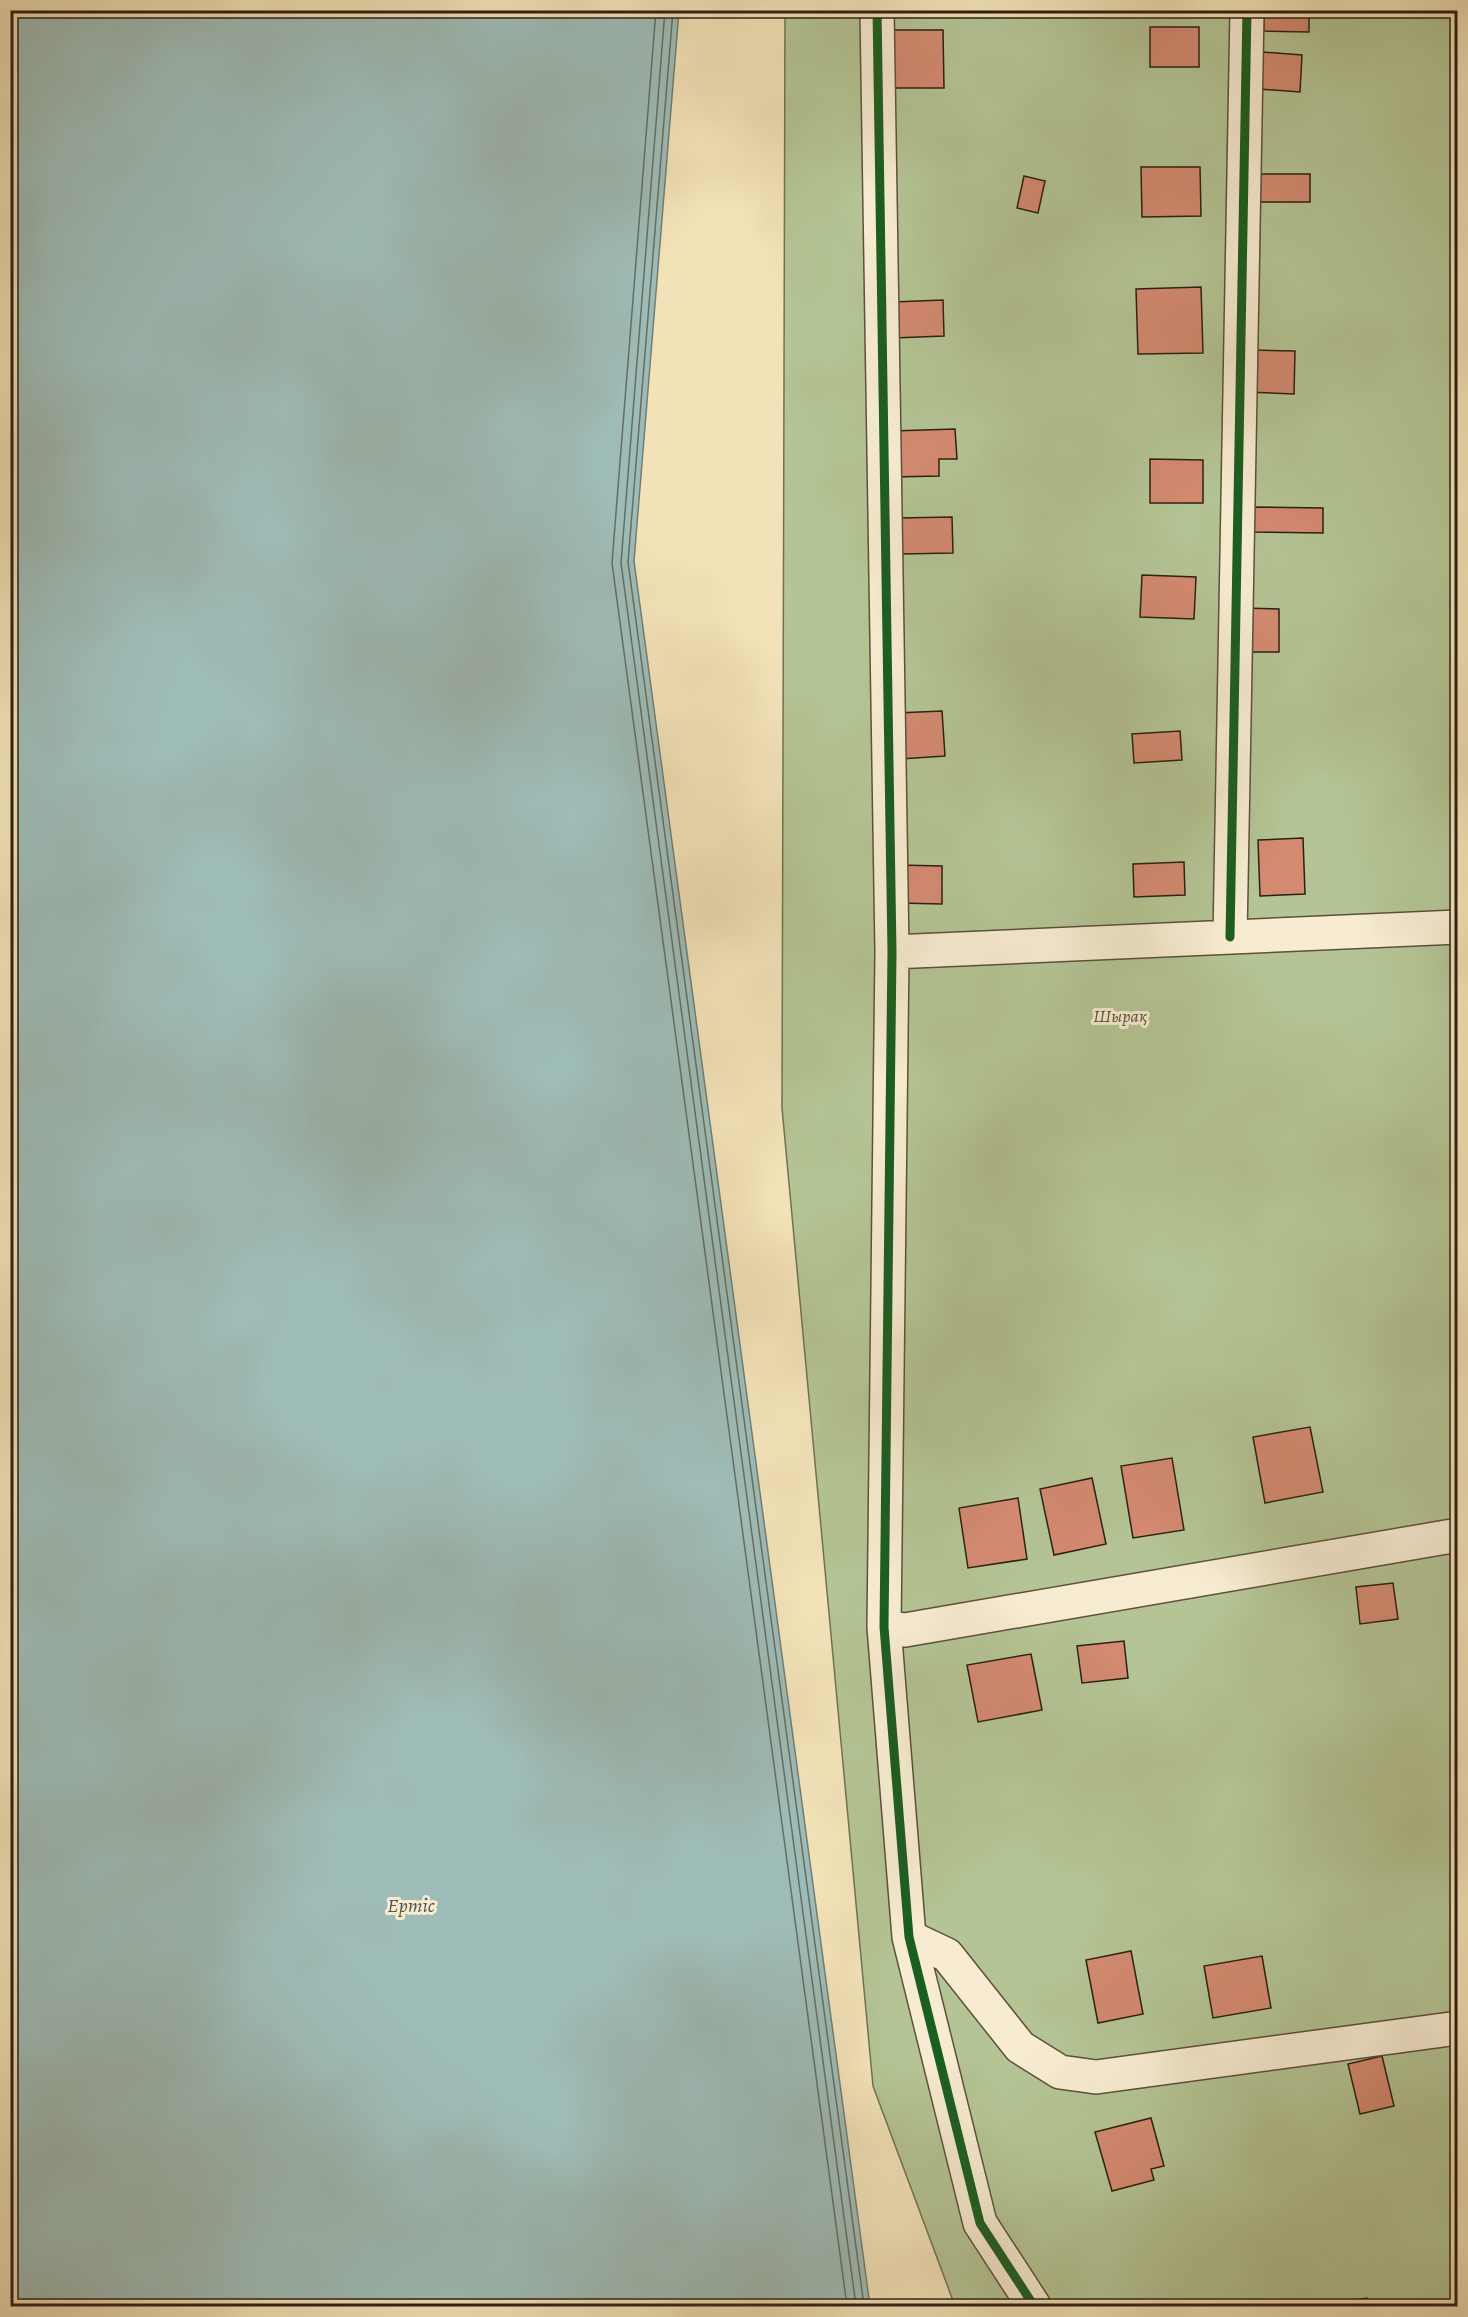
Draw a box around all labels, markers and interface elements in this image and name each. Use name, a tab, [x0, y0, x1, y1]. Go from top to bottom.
park label: Шырақ	[1093, 1004, 1147, 1028]
water label: Ертіс	[387, 1892, 435, 1919]

